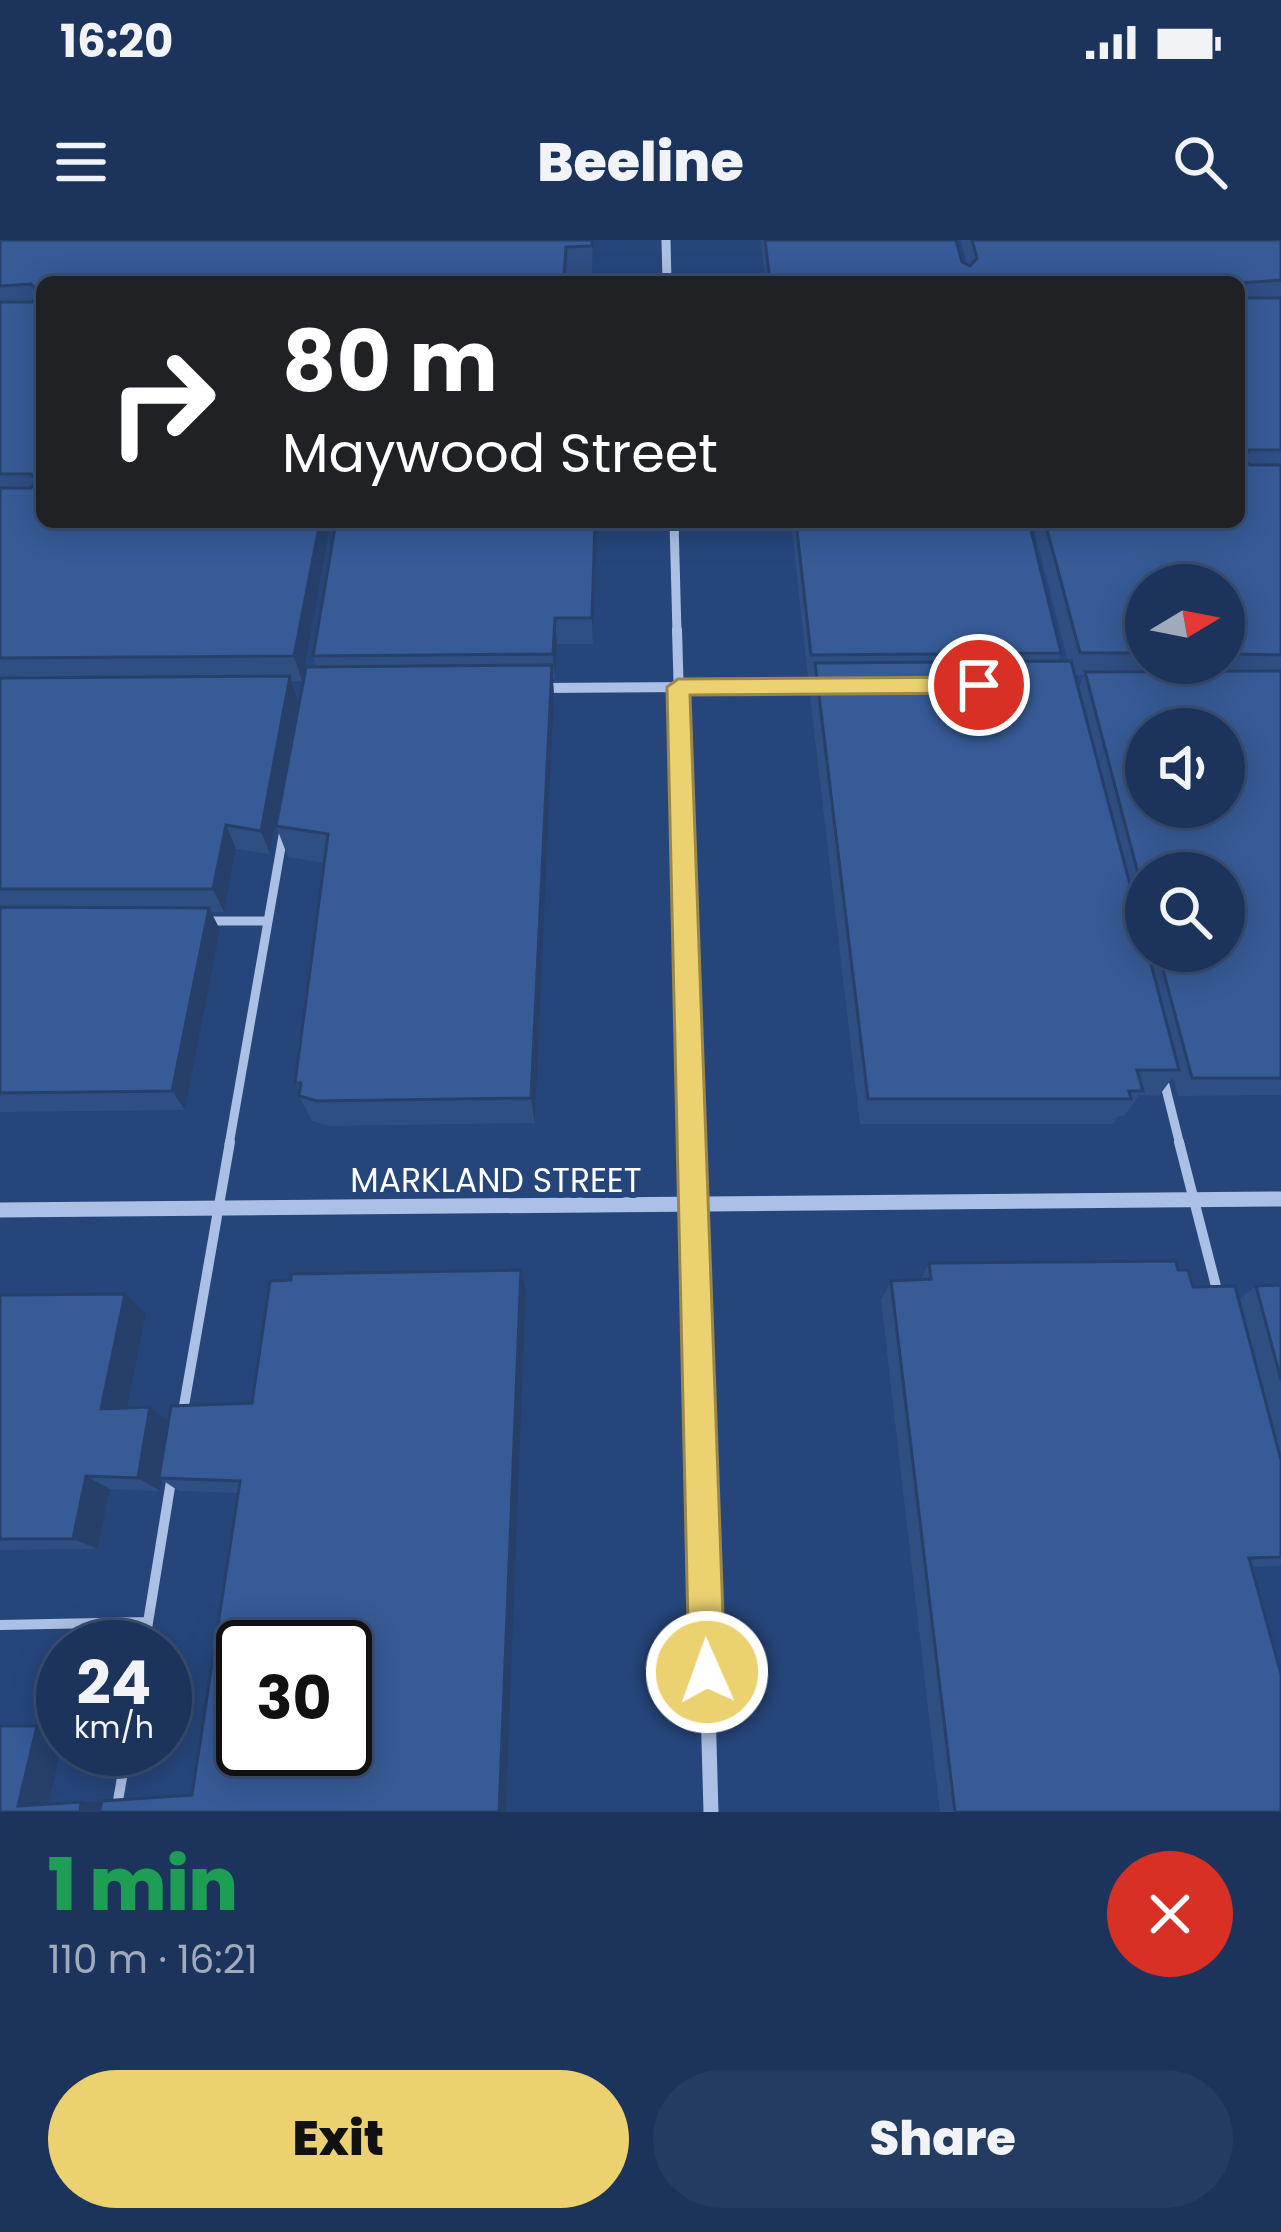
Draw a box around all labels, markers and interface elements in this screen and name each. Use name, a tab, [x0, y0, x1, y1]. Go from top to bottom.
text: 16:20	[60, 10, 173, 73]
text: Beeline	[537, 124, 744, 200]
icon: menu	[48, 129, 114, 195]
icon: search	[1167, 129, 1233, 195]
text: 80 m	[282, 303, 498, 420]
icon: right	[84, 324, 240, 480]
text: Maywood Street	[282, 415, 718, 491]
north arrow	[1125, 564, 1245, 684]
map controls	[1125, 564, 1245, 972]
pin	[928, 634, 1030, 736]
icon: arrive	[946, 652, 1012, 718]
button: sound	[1125, 708, 1245, 828]
button: search	[1125, 852, 1245, 972]
street label: MARKLAND STREET	[350, 1157, 642, 1204]
position arrow	[644, 1609, 770, 1735]
speed limit sign: 30	[216, 1620, 372, 1776]
text: 24	[77, 1641, 151, 1725]
text: km/h	[74, 1706, 154, 1749]
text: 1 min	[48, 1834, 238, 1935]
button: close	[1107, 1851, 1233, 1977]
text: 110 m · 16:21	[48, 1932, 258, 1987]
button: Exit	[48, 2070, 629, 2208]
button: Share	[653, 2070, 1233, 2208]

